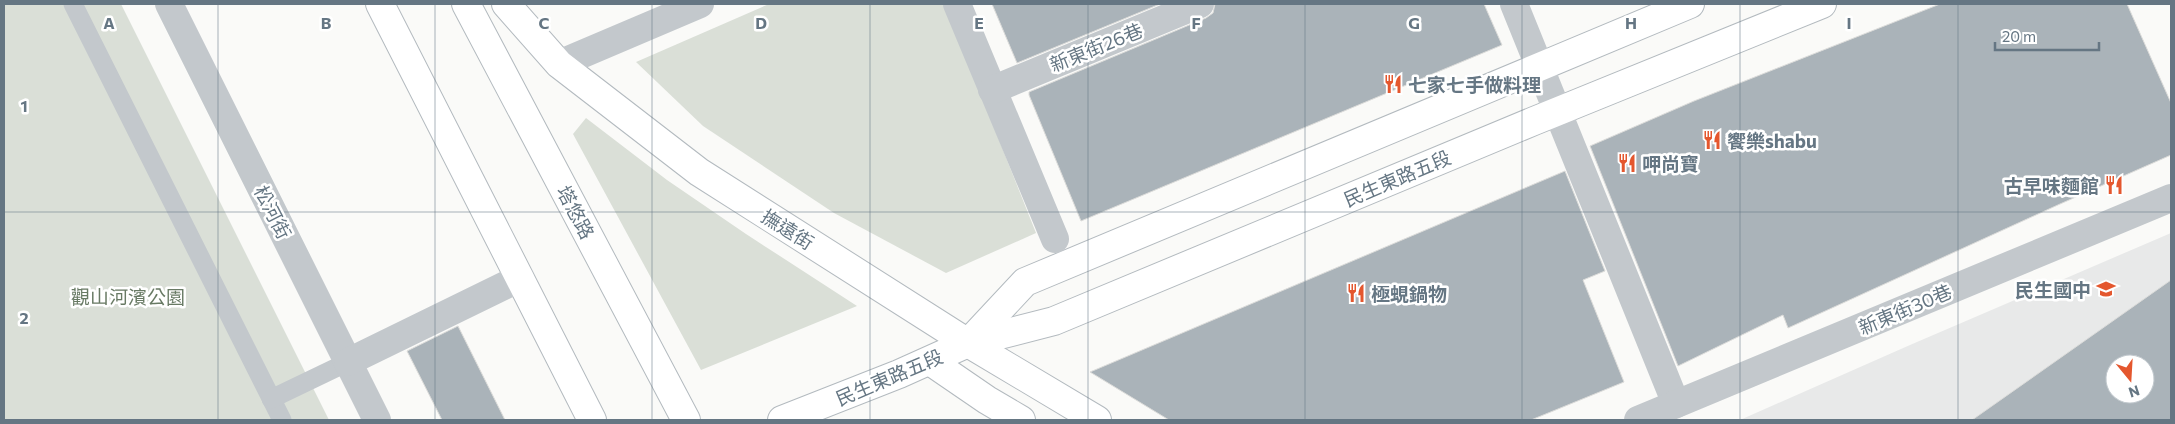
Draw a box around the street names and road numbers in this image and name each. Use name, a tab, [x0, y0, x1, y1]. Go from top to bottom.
street label: 新東街26巷	[1046, 18, 1146, 76]
street label: 民生東路五段	[1340, 145, 1454, 211]
street label: 松河街	[250, 181, 296, 243]
street label: 塔悠路	[552, 181, 600, 243]
street label: 撫遠街	[758, 204, 818, 254]
street label: 新東街30巷	[1855, 279, 1955, 339]
street label: 民生東路五段	[832, 344, 946, 410]

